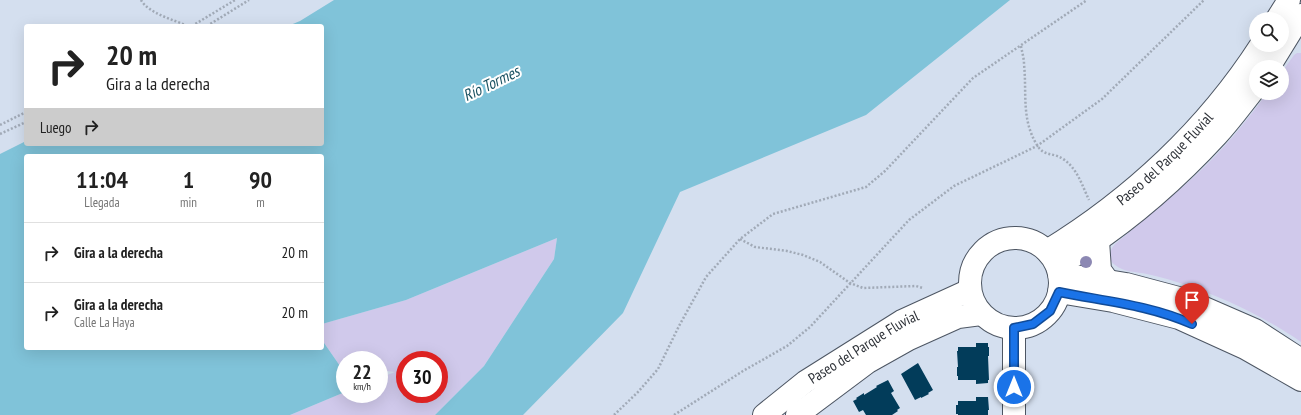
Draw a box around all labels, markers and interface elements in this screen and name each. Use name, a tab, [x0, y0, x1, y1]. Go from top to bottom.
map controls	[1249, 12, 1289, 100]
button: search	[1249, 12, 1289, 52]
text: 20 m	[106, 36, 157, 73]
icon: right	[40, 40, 92, 92]
water label: Río Tormes	[460, 60, 524, 105]
button: layers	[1249, 60, 1289, 100]
text: Gira a la derecha	[106, 72, 210, 95]
street label: Paseo del Parque Fluvial	[1112, 107, 1217, 209]
icon: right	[80, 116, 102, 138]
text: Luego	[40, 118, 72, 137]
text: 11:04	[76, 164, 128, 195]
text: 1	[183, 164, 194, 195]
text: 90	[249, 164, 272, 195]
text: Llegada	[84, 194, 120, 211]
text: min	[180, 194, 197, 211]
text: m	[256, 194, 265, 211]
icon: right	[40, 242, 62, 264]
text: Gira a la derecha	[74, 243, 163, 262]
text: 20 m	[282, 243, 308, 262]
pin	[1175, 283, 1209, 324]
icon: arrive	[1181, 289, 1203, 311]
text: Gira a la derecha	[74, 295, 163, 314]
icon: right	[40, 302, 62, 324]
text: 20 m	[282, 303, 308, 322]
street label: Paseo del Parque Fluvial	[804, 305, 922, 387]
text: Calle La Haya	[74, 314, 135, 331]
speed limit sign: 30	[396, 351, 448, 403]
text: 22	[352, 359, 372, 385]
position arrow	[993, 366, 1035, 408]
text: km/h	[353, 380, 371, 393]

